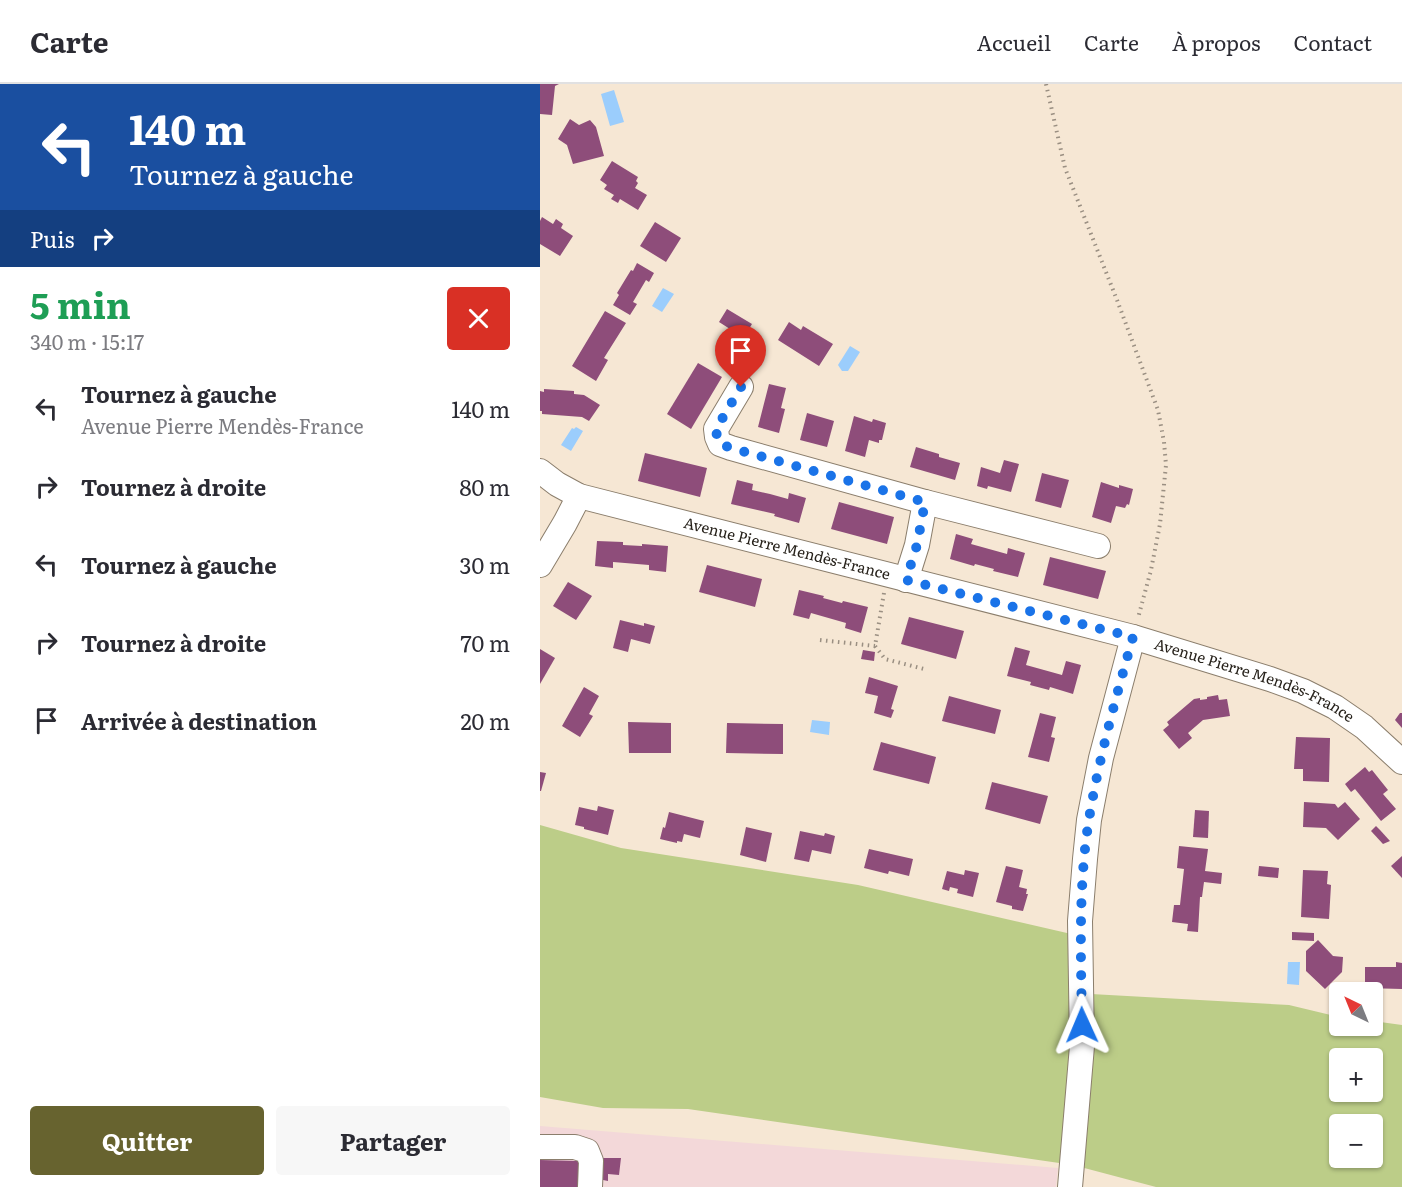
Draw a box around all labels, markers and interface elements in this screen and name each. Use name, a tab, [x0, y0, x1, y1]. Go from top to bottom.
text: Carte	[30, 20, 109, 62]
text: Accueil	[977, 26, 1051, 57]
text: Carte	[1084, 26, 1139, 57]
text: À propos	[1172, 26, 1261, 57]
text: Contact	[1294, 26, 1372, 57]
text: 140 m	[129, 96, 246, 158]
icon: left	[30, 108, 108, 186]
text: Tournez à gauche	[129, 153, 353, 193]
text: Puis	[30, 222, 74, 255]
icon: right	[86, 222, 119, 255]
text: 5 min	[30, 277, 131, 330]
button: close	[447, 287, 510, 350]
pin	[715, 325, 766, 387]
text: 340 m · 15:17	[30, 326, 144, 356]
icon: arrive	[724, 334, 757, 367]
text: Tournez à gauche	[81, 377, 277, 410]
icon: left	[30, 392, 63, 425]
text: 140 m	[451, 392, 510, 425]
text: Avenue Pierre Mendès-France	[81, 410, 364, 440]
icon: right	[30, 470, 63, 503]
text: Tournez à droite	[81, 470, 266, 503]
text: 80 m	[459, 470, 510, 503]
street label: Avenue Pierre Mendès-France	[682, 510, 893, 585]
icon: left	[30, 548, 63, 581]
text: Tournez à gauche	[81, 548, 277, 581]
text: 30 m	[460, 548, 510, 581]
icon: right	[30, 626, 63, 659]
text: Tournez à droite	[81, 626, 266, 659]
text: 70 m	[460, 626, 510, 659]
street label: Avenue Pierre Mendès-France	[1152, 631, 1360, 727]
icon: arrive	[30, 704, 63, 737]
text: Arrivée à destination	[81, 704, 317, 737]
text: 20 m	[460, 704, 510, 737]
north arrow	[1329, 982, 1383, 1036]
map controls	[1329, 982, 1383, 1168]
position arrow	[1050, 993, 1114, 1057]
button: +	[1329, 1048, 1383, 1102]
button: Quitter	[30, 1106, 264, 1175]
button: Partager	[276, 1106, 510, 1175]
button: −	[1329, 1114, 1383, 1168]

